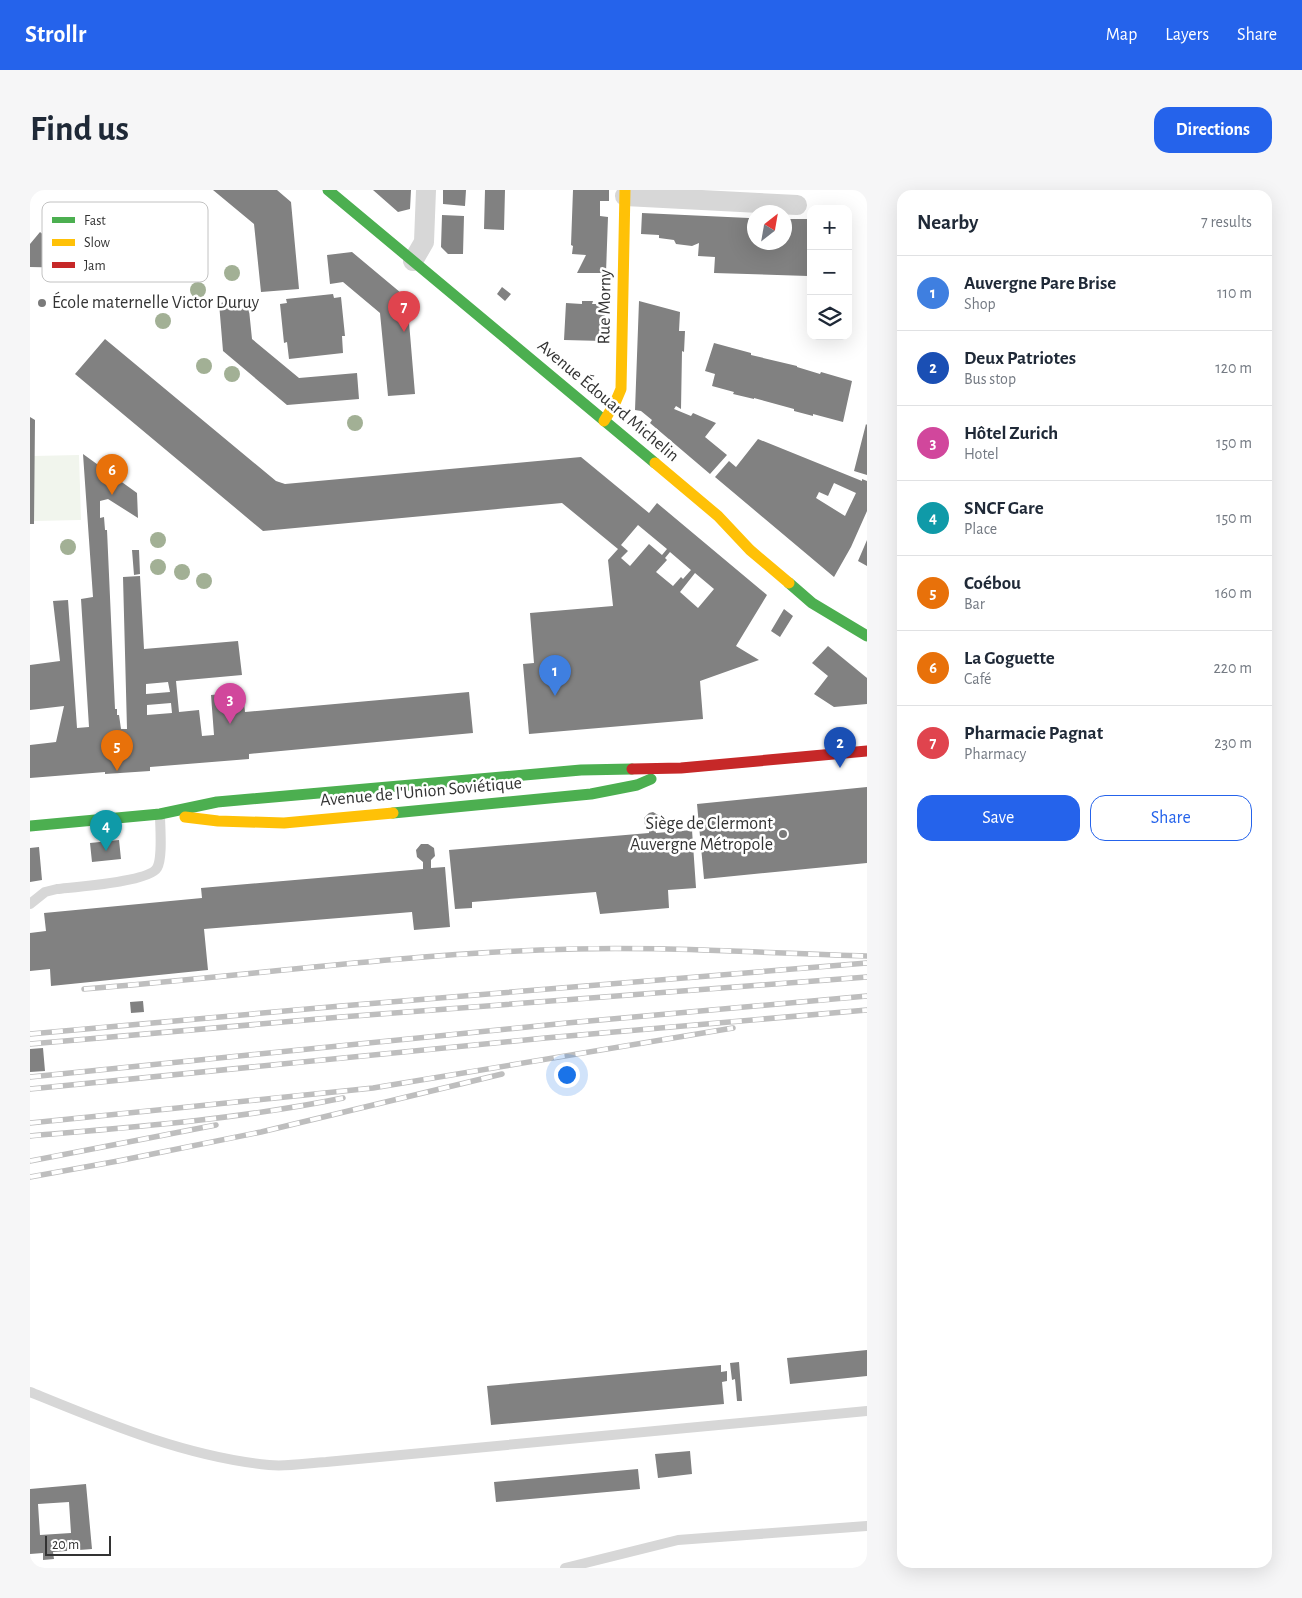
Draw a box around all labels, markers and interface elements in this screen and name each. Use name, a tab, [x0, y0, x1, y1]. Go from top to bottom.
text: Strollr	[25, 23, 86, 47]
text: Map	[1106, 26, 1137, 44]
text: Layers	[1165, 26, 1209, 44]
text: Share	[1237, 26, 1277, 44]
button: Directions	[1154, 107, 1272, 153]
text: Find us	[30, 112, 129, 147]
legend	[42, 202, 208, 282]
north arrow	[747, 205, 792, 250]
map controls	[807, 205, 852, 340]
button: +	[807, 205, 852, 250]
text: Nearby	[917, 212, 978, 233]
text: Fast	[84, 214, 106, 228]
text: 7 results	[1201, 214, 1252, 230]
text: Slow	[84, 236, 111, 250]
button: −	[807, 250, 852, 295]
text: Jam	[84, 259, 106, 273]
street label: Rue Morny	[595, 269, 615, 345]
text: Auvergne Pare Brise	[964, 274, 1116, 293]
text: 1	[930, 285, 936, 301]
text: 110 m	[1217, 285, 1252, 301]
place label: École maternelle Victor Duruy	[52, 291, 260, 312]
pin: 7	[388, 291, 420, 332]
button: layers	[807, 295, 852, 340]
text: Shop	[964, 296, 996, 312]
marker: École maternelle Victor Duruy	[36, 297, 48, 309]
street label: Avenue Édouard Michelin	[534, 334, 684, 465]
text: Deux Patriotes	[964, 349, 1076, 368]
text: 2	[929, 360, 937, 376]
text: 120 m	[1215, 360, 1252, 376]
text: Bus stop	[964, 371, 1016, 387]
text: Hôtel Zurich	[964, 424, 1058, 443]
text: 3	[930, 435, 936, 451]
text: 150 m	[1216, 435, 1252, 451]
text: Hotel	[964, 446, 999, 462]
pin: 6	[96, 454, 128, 495]
text: SNCF Gare	[964, 499, 1044, 518]
text: 4	[929, 510, 937, 526]
text: 150 m	[1216, 510, 1252, 526]
text: Place	[964, 521, 997, 537]
text: Coébou	[964, 574, 1021, 593]
text: 5	[930, 585, 936, 601]
text: 160 m	[1215, 585, 1252, 601]
text: Bar	[964, 596, 985, 612]
text: La Goguette	[964, 649, 1055, 668]
pin: 1	[539, 655, 571, 696]
text: 6	[929, 660, 937, 676]
text: 220 m	[1214, 660, 1252, 676]
text: Café	[964, 671, 992, 687]
pin: 3	[214, 683, 246, 724]
text: Pharmacie Pagnat	[964, 724, 1103, 743]
pin: 2	[824, 727, 856, 768]
pin: 5	[101, 730, 133, 771]
text: 7	[930, 735, 936, 751]
text: 230 m	[1214, 735, 1252, 751]
text: Pharmacy	[964, 746, 1026, 762]
street label: Avenue de l'Union Soviétique	[319, 774, 523, 810]
button: Save	[917, 795, 1080, 841]
button: Share	[1090, 795, 1252, 841]
pin: 4	[90, 810, 122, 851]
place label: Siège de Clermont Auvergne Métropole	[630, 815, 773, 854]
marker: Siège de Clermont Auvergne Métropole	[777, 828, 789, 840]
your location	[554, 1062, 580, 1088]
scale bar	[45, 1533, 111, 1556]
text: 20 m	[52, 1538, 79, 1552]

